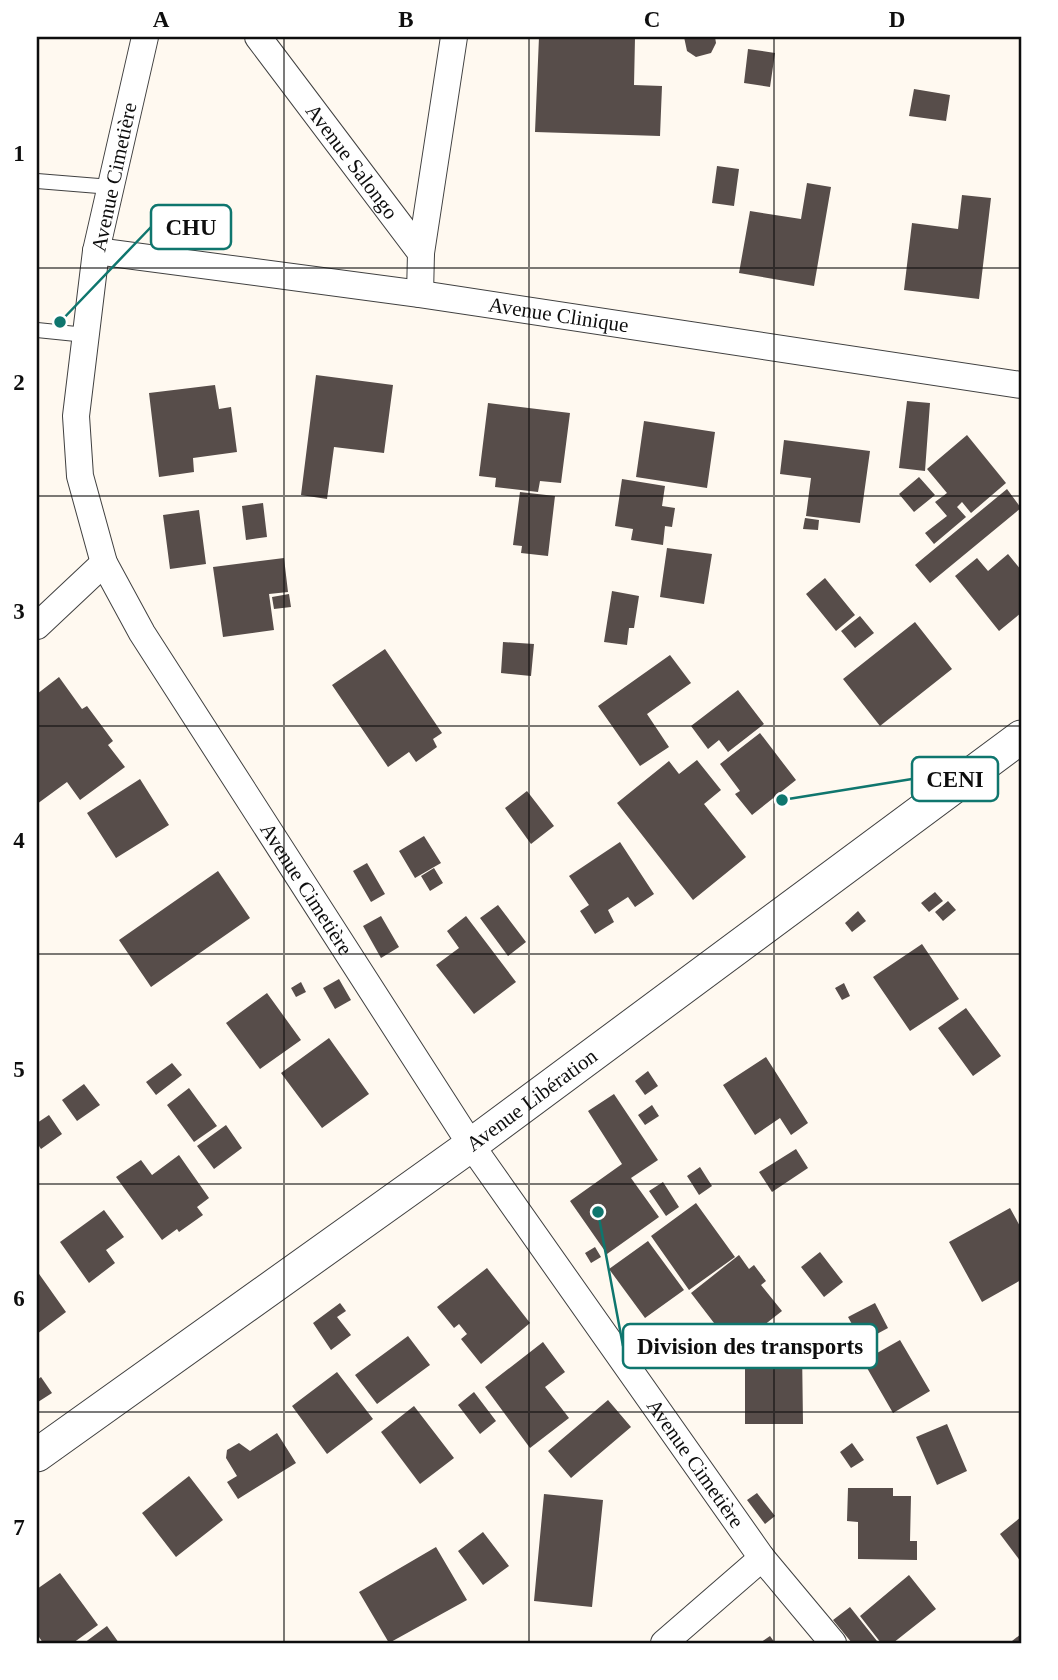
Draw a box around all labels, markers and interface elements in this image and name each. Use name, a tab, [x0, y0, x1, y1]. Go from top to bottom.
text: A	[153, 7, 170, 32]
text: B	[398, 7, 414, 32]
text: C	[644, 7, 660, 32]
text: D	[889, 7, 905, 32]
street label: Avenue Salongo	[301, 99, 403, 224]
street label: Avenue Cimetière	[86, 100, 142, 254]
text: 1	[13, 141, 25, 166]
callout: CHU	[151, 205, 231, 249]
text: CHU	[165, 215, 217, 240]
street label: Avenue Clinique	[487, 293, 630, 337]
text: 2	[13, 370, 25, 395]
text: 3	[13, 599, 25, 624]
callout: CENI	[912, 757, 998, 801]
text: CENI	[926, 767, 984, 792]
street label: Avenue Cimetière	[255, 819, 358, 959]
text: 4	[13, 828, 25, 853]
street label: Avenue Libération	[462, 1043, 602, 1156]
text: 5	[13, 1057, 25, 1082]
text: 6	[13, 1286, 25, 1311]
callout: Division des transports	[623, 1324, 877, 1368]
text: Division des transports	[637, 1334, 863, 1359]
street label: Avenue Cimetière	[642, 1395, 749, 1533]
text: 7	[13, 1515, 25, 1540]

